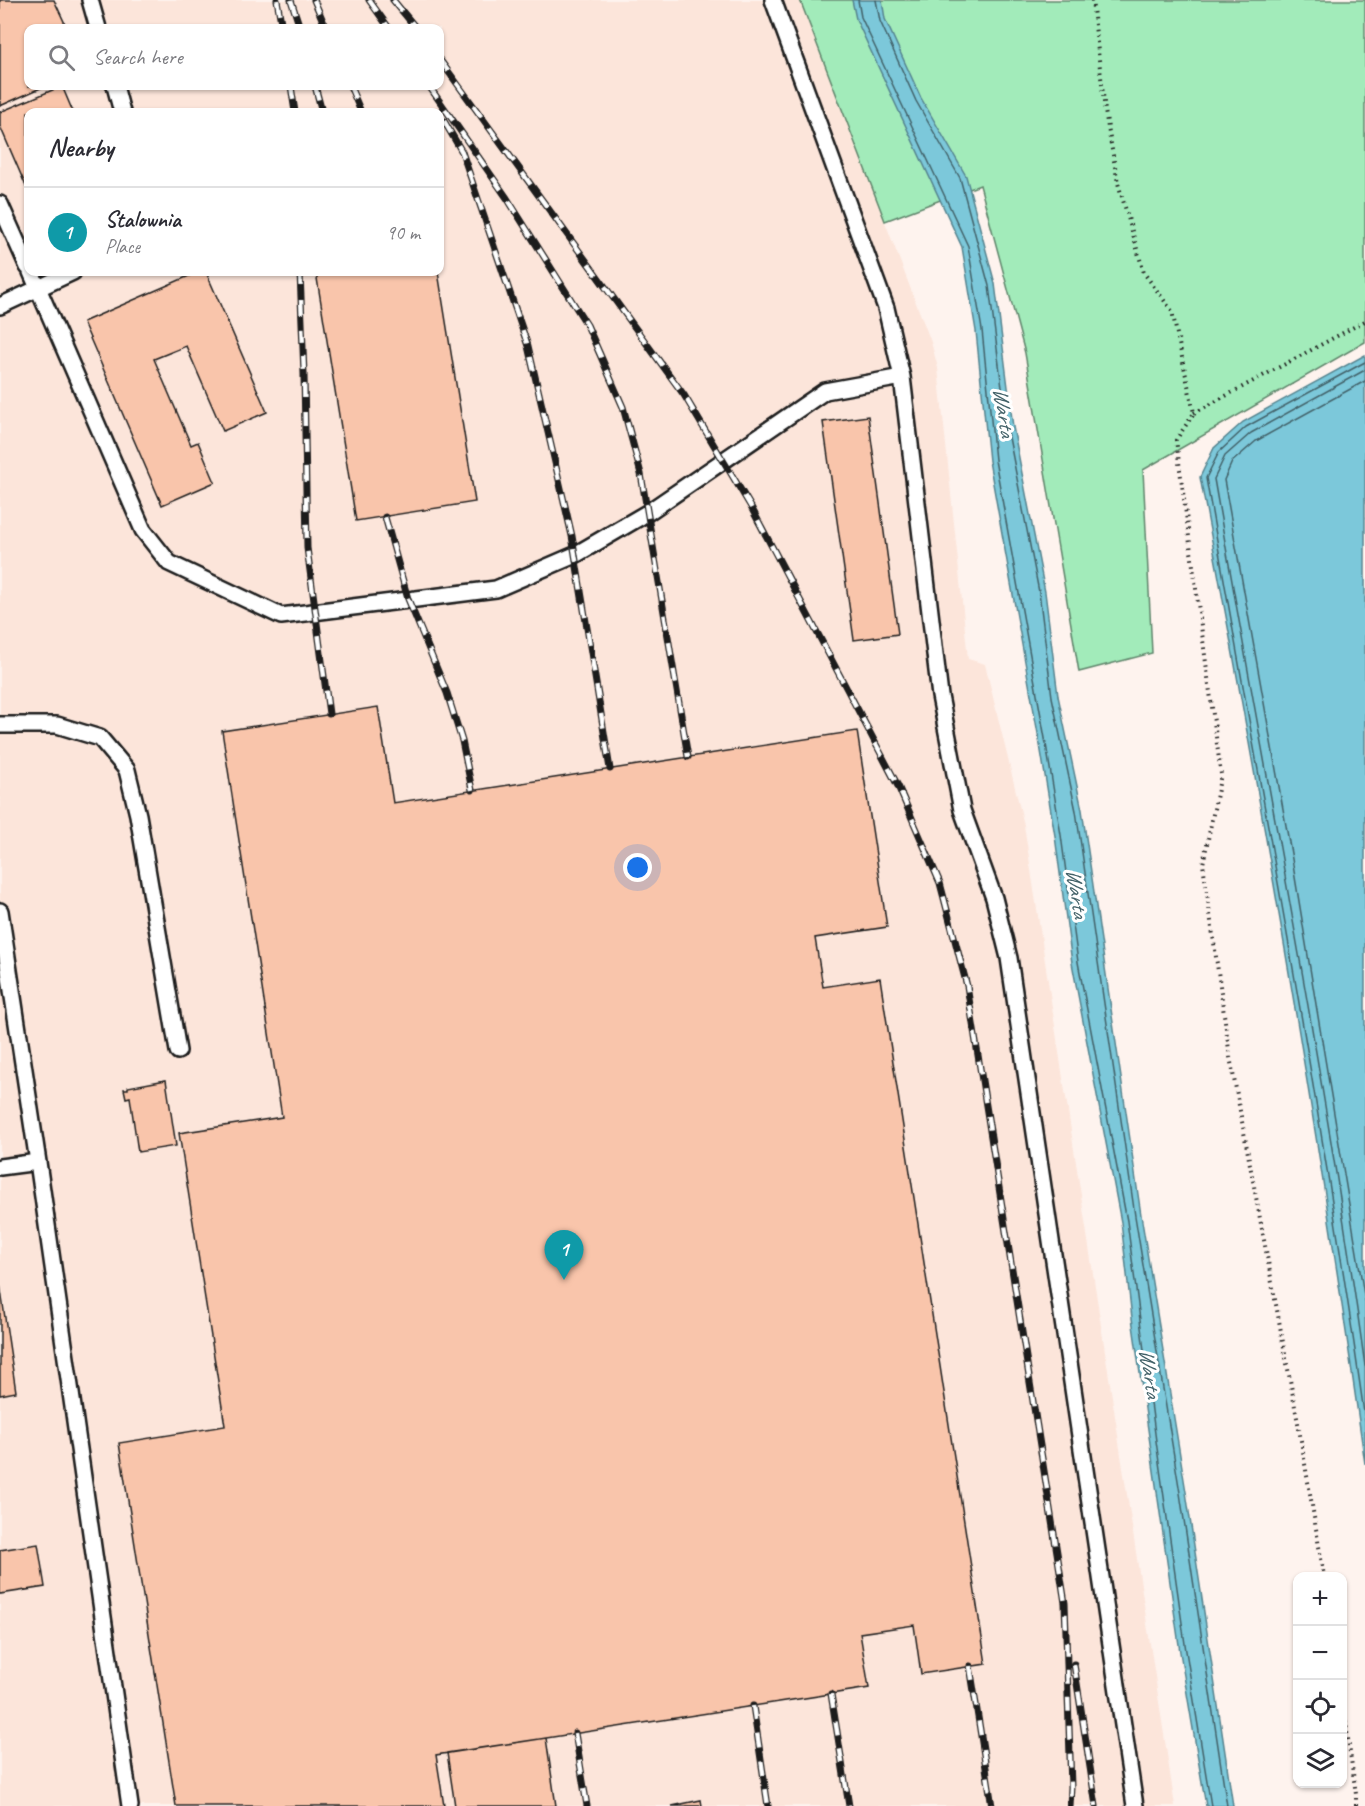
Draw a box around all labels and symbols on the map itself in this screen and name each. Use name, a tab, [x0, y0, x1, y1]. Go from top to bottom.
water label: Warta	[986, 385, 1022, 441]
your location	[623, 853, 652, 882]
water label: Warta	[1059, 866, 1095, 922]
pin: 1	[544, 1230, 584, 1280]
water label: Warta	[1132, 1346, 1168, 1402]

